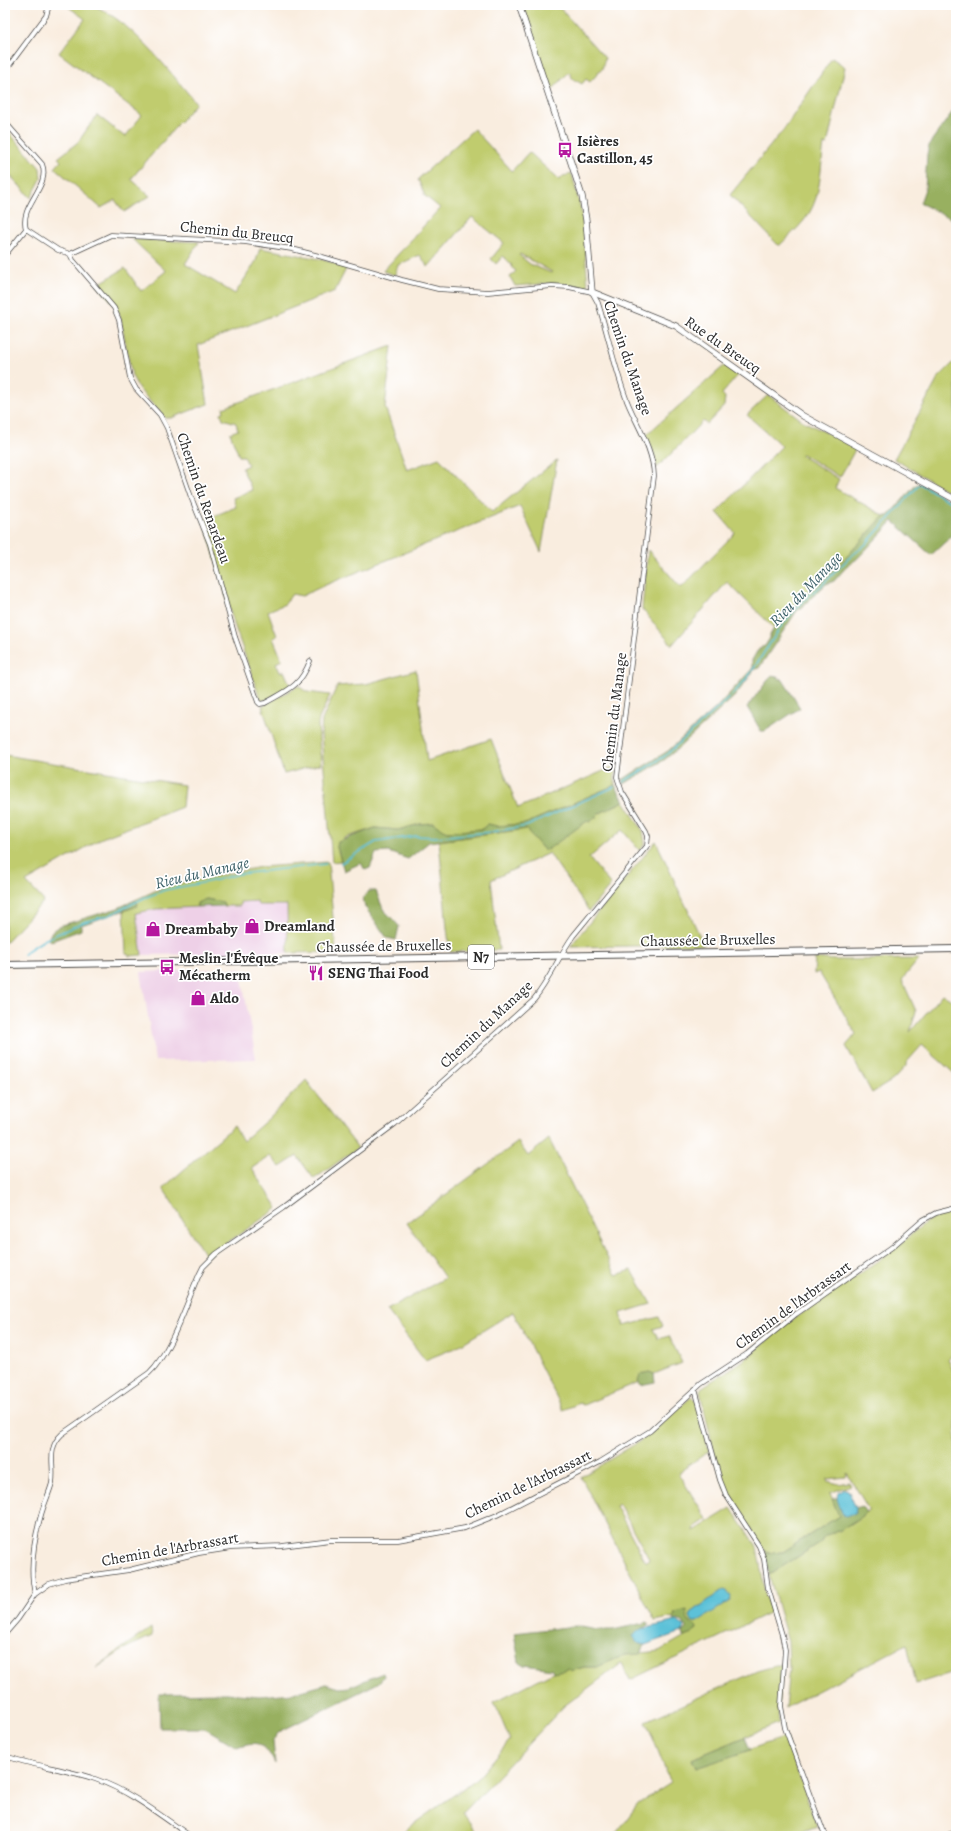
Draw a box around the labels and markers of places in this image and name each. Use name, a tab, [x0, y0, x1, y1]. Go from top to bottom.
place label: Isières Castillon, 45	[577, 131, 653, 168]
bus stop icon: Isières Castillon, 45	[556, 141, 574, 159]
place label: Dreamland	[264, 916, 336, 936]
shop icon: Dreamland	[243, 917, 261, 935]
place label: Dreambaby	[165, 919, 239, 939]
shop icon: Dreambaby	[144, 920, 162, 938]
place label: Meslin-l'Évêque Mécatherm	[179, 948, 278, 985]
bus stop icon: Meslin-l'Évêque Mécatherm	[158, 958, 176, 976]
place label: SENG Thai Food	[328, 963, 430, 983]
restaurant icon: SENG Thai Food	[307, 964, 325, 982]
place label: Aldo	[209, 988, 239, 1008]
shop icon: Aldo	[189, 989, 207, 1007]

